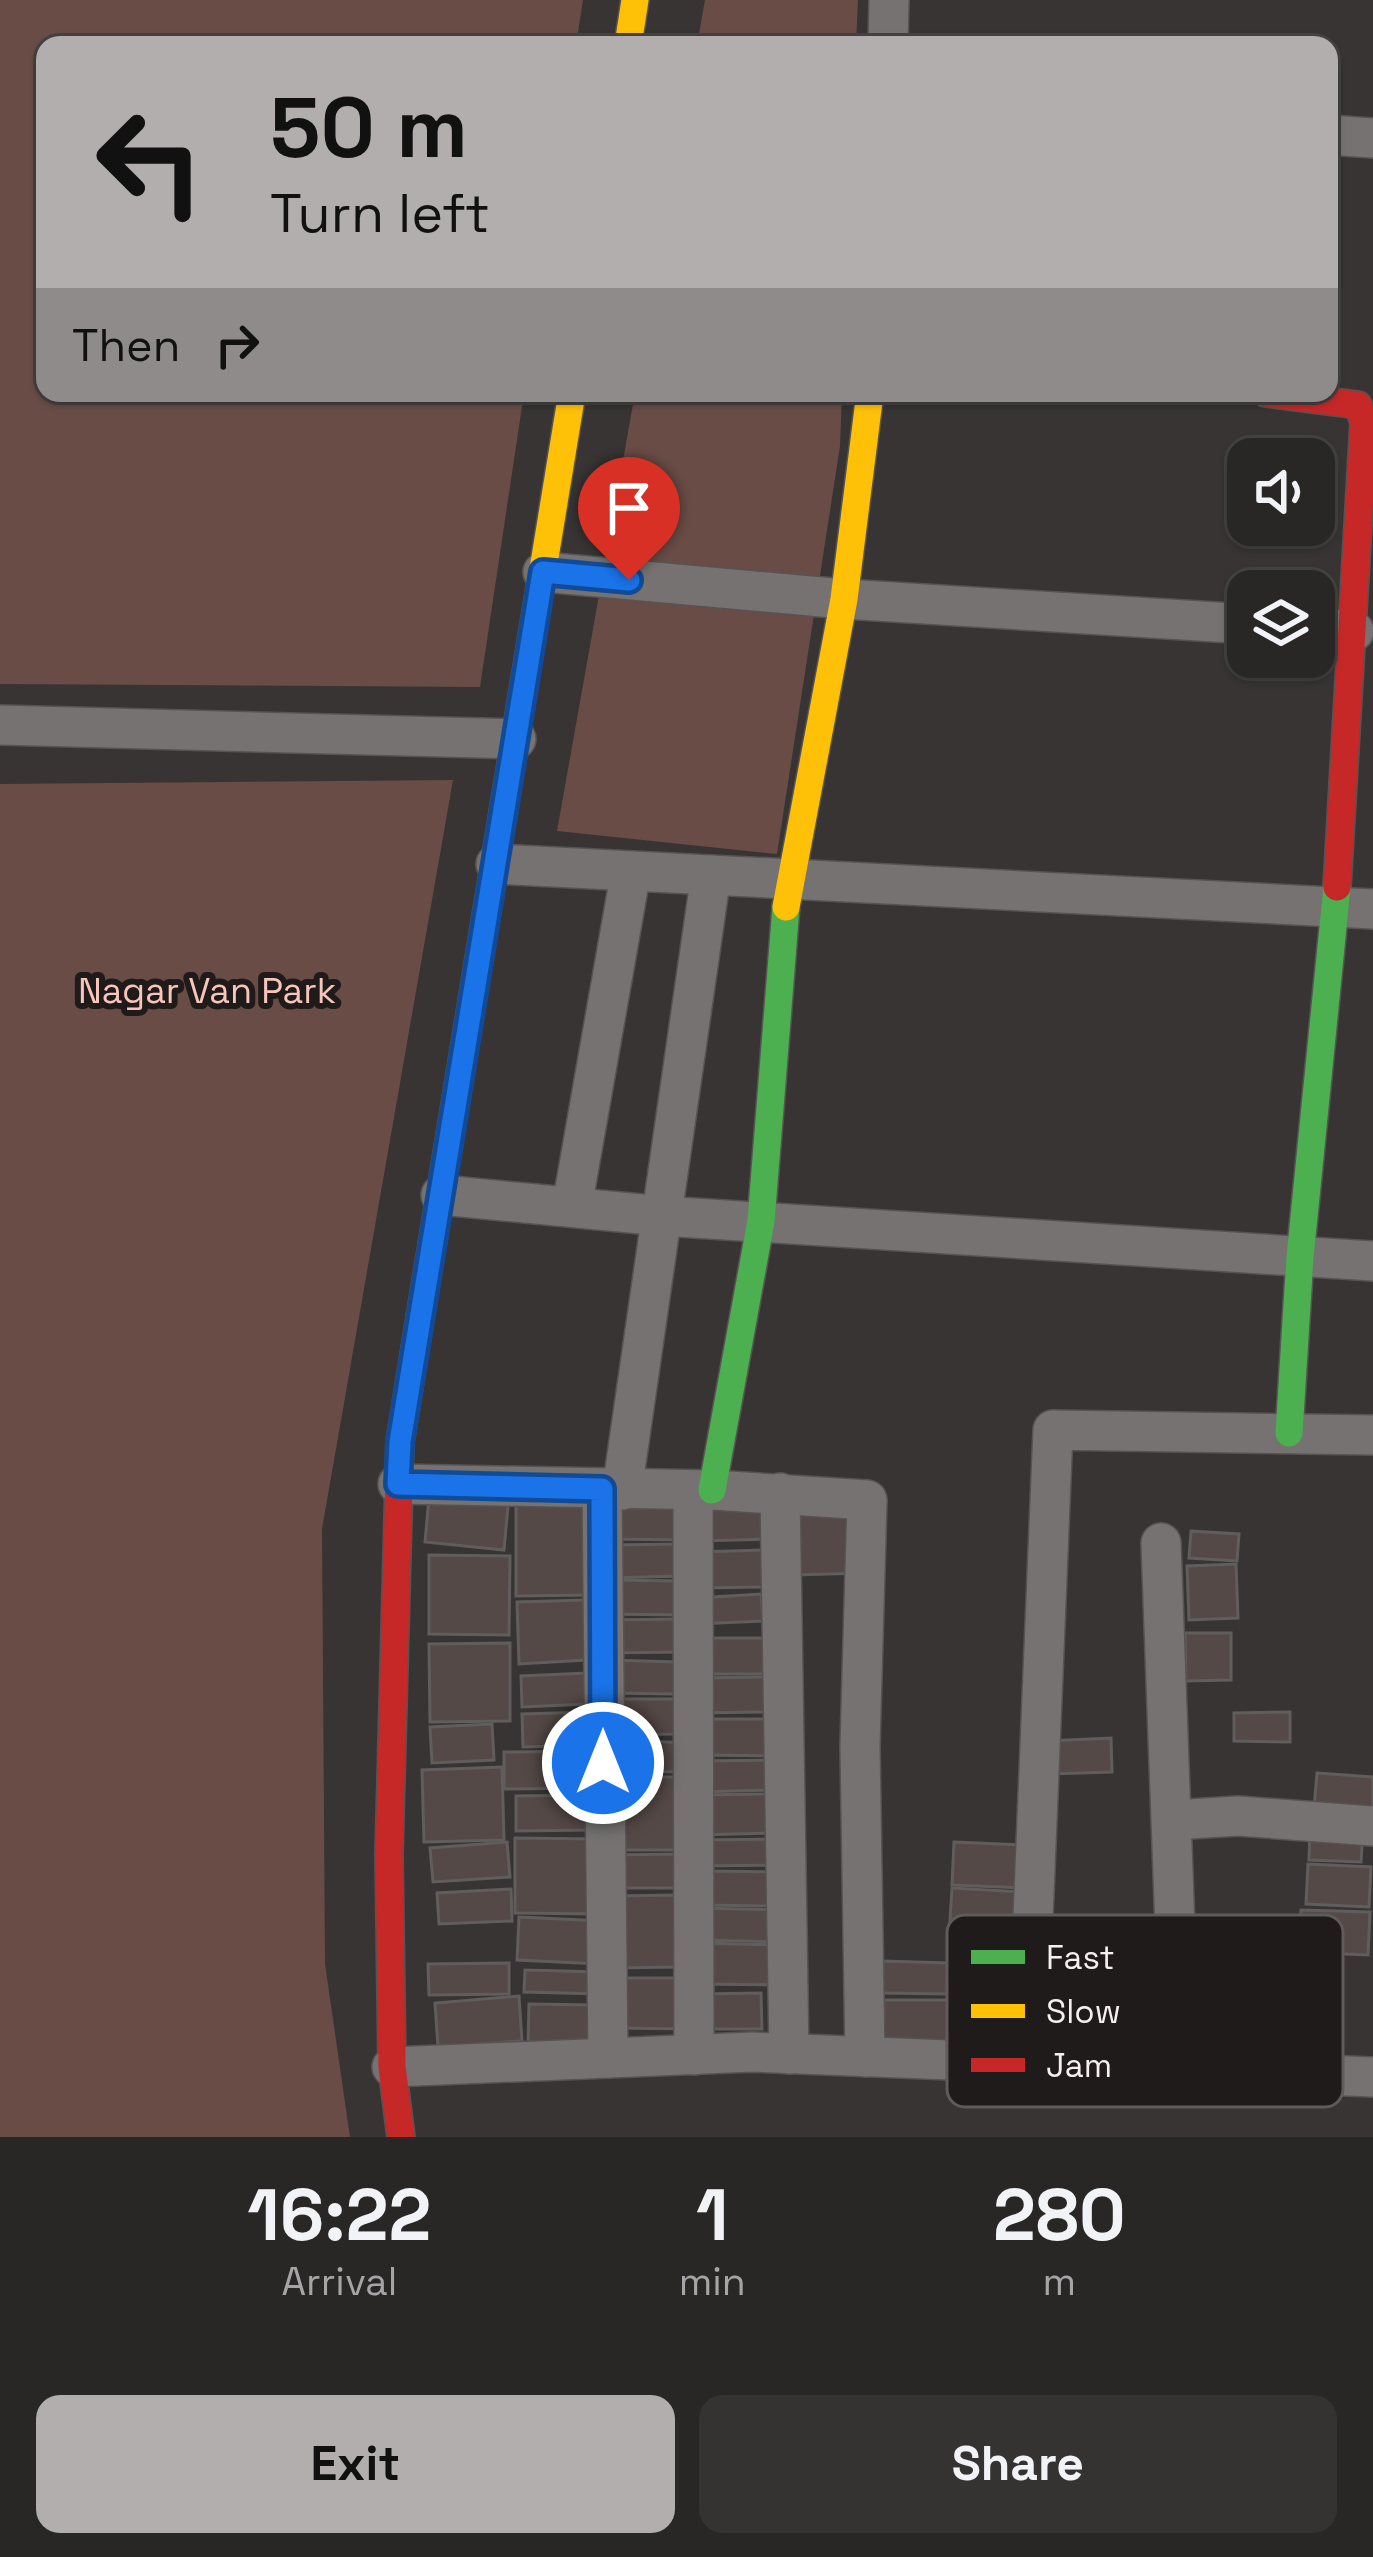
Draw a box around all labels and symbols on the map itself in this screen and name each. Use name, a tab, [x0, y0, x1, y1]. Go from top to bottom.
pin	[578, 457, 680, 580]
park label: Nagar Van Park	[78, 968, 336, 1014]
position arrow	[540, 1700, 666, 1826]
legend	[947, 1915, 1343, 2107]
text: Fast	[1046, 1937, 1115, 1979]
text: Slow	[1046, 1991, 1121, 2033]
text: Jam	[1046, 2045, 1112, 2087]

